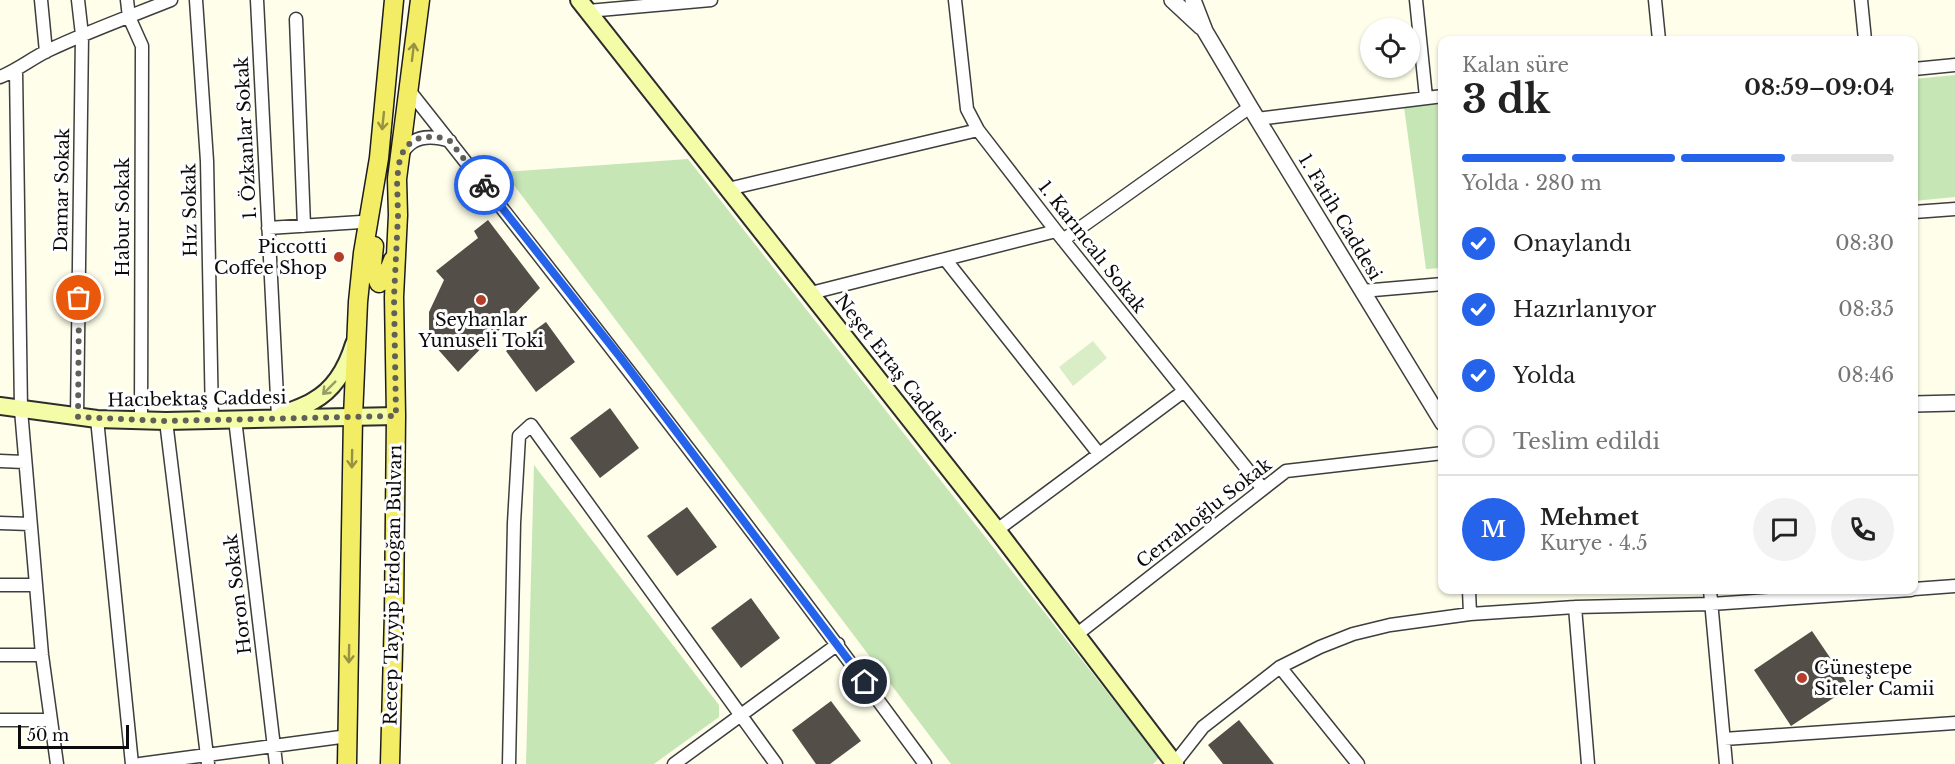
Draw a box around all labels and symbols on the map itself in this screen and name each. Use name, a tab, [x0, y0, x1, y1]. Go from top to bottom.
one-way arrow	[408, 42, 419, 62]
street label: 1. Özkanlar Sokak	[230, 56, 261, 220]
one-way arrow	[377, 111, 388, 130]
street label: Damar Sokak	[50, 128, 74, 252]
street label: 1. Fatih Caddesi	[1294, 150, 1386, 284]
courier	[454, 155, 514, 215]
street label: Habur Sokak	[112, 157, 134, 277]
street label: Hız Sokak	[178, 163, 202, 257]
street label: 1. Karıncalı Sokak	[1034, 177, 1150, 317]
place label: Piccotti Coffee Shop	[214, 236, 327, 279]
marker: Piccotti Coffee Shop	[332, 250, 346, 264]
pin	[53, 272, 104, 323]
street label: Neşet Ertaş Caddesi	[830, 290, 960, 446]
marker: Seyhanlar Yunuseli Toki	[474, 293, 488, 307]
place label: Seyhanlar Yunuseli Toki	[417, 309, 544, 352]
one-way arrow	[322, 380, 337, 395]
street label: Hacıbektaş Caddesi	[107, 386, 287, 412]
street label: Recep Tayyip Erdoğan Bulvarı	[380, 445, 406, 725]
one-way arrow	[346, 448, 358, 468]
street label: Cerrahoğlu Sokak	[1132, 453, 1276, 573]
street label: Horon Sokak	[220, 533, 256, 655]
one-way arrow	[343, 643, 355, 663]
pin	[839, 656, 890, 707]
place label: Güneştepe Siteler Camii	[1814, 657, 1934, 700]
marker: Güneştepe Siteler Camii	[1795, 671, 1809, 685]
scale bar	[18, 722, 129, 750]

